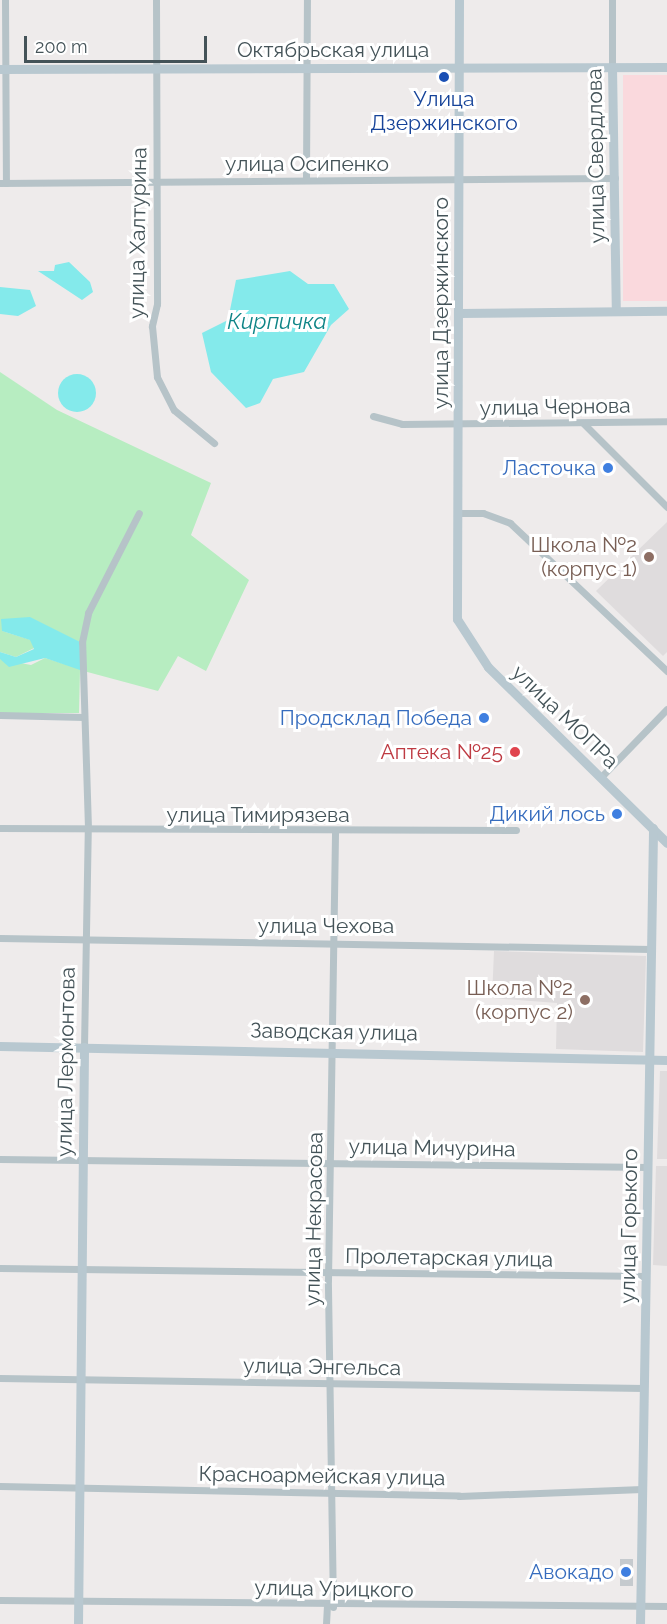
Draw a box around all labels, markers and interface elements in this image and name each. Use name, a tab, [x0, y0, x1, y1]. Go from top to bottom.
scale bar	[27, 24, 210, 62]
text: 200 m	[35, 36, 88, 57]
street label: Октябрьская улица	[237, 37, 429, 63]
street label: улица Свердлова	[582, 68, 610, 244]
marker: Улица Дзержинского	[437, 70, 451, 84]
place label: Улица Дзержинского	[370, 86, 518, 136]
street label: улица Халтурина	[124, 147, 152, 319]
street label: улица Осипенко	[225, 151, 389, 177]
street label: улица Дзержинского	[428, 197, 454, 409]
water label: Кирпичка	[227, 309, 327, 335]
street label: улица Чернова	[479, 393, 631, 421]
place label: Ласточка	[502, 455, 596, 481]
marker: Ласточка	[601, 461, 615, 475]
place label: Школа №2 (корпус 1)	[531, 532, 637, 582]
marker: Школа №2 (корпус 1)	[642, 550, 656, 564]
street label: улица МОПРа	[506, 660, 624, 774]
place label: Продсклад Победа	[280, 705, 472, 731]
marker: Продсклад Победа	[477, 711, 491, 725]
place label: Аптека №25	[381, 739, 503, 765]
marker: Аптека №25	[508, 745, 522, 759]
place label: Дикий лось	[489, 801, 605, 827]
street label: улица Тимирязева	[166, 802, 350, 828]
marker: Дикий лось	[610, 807, 624, 821]
street label: улица Чехова	[258, 913, 394, 939]
street label: улица Лермонтова	[52, 967, 80, 1157]
place label: Школа №2 (корпус 2)	[467, 975, 573, 1025]
marker: Школа №2 (корпус 2)	[578, 993, 592, 1007]
street label: Заводская улица	[250, 1018, 418, 1046]
street label: улица Некрасова	[300, 1132, 328, 1306]
street label: улица Мичурина	[348, 1134, 516, 1162]
street label: улица Горького	[615, 1148, 643, 1304]
street label: Пролетарская улица	[345, 1244, 553, 1272]
street label: улица Энгельса	[243, 1353, 401, 1381]
street label: Красноармейская улица	[198, 1461, 446, 1491]
place label: Авокадо	[529, 1559, 614, 1585]
marker: Авокадо	[619, 1565, 633, 1579]
street label: улица Урицкого	[254, 1575, 414, 1603]

